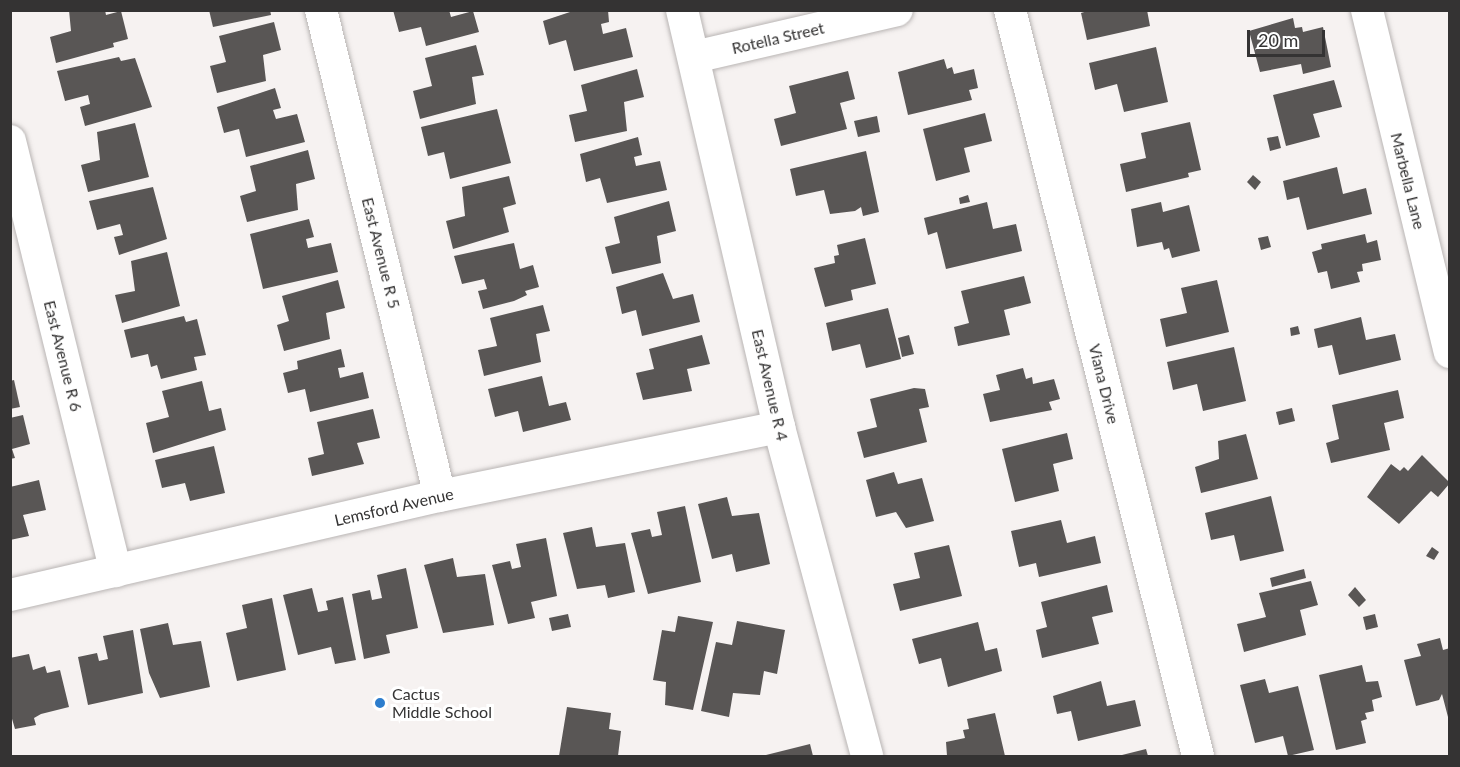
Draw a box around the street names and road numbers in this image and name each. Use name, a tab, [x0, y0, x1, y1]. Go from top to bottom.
street label: Rotella Street	[730, 18, 826, 58]
street label: Marbella Lane	[1387, 131, 1429, 231]
street label: East Avenue R 5	[358, 195, 404, 311]
street label: East Avenue R 6	[40, 298, 86, 414]
street label: East Avenue R 4	[748, 327, 792, 443]
street label: Viana Drive	[1085, 342, 1123, 426]
street label: Lemsford Avenue	[332, 484, 456, 530]

